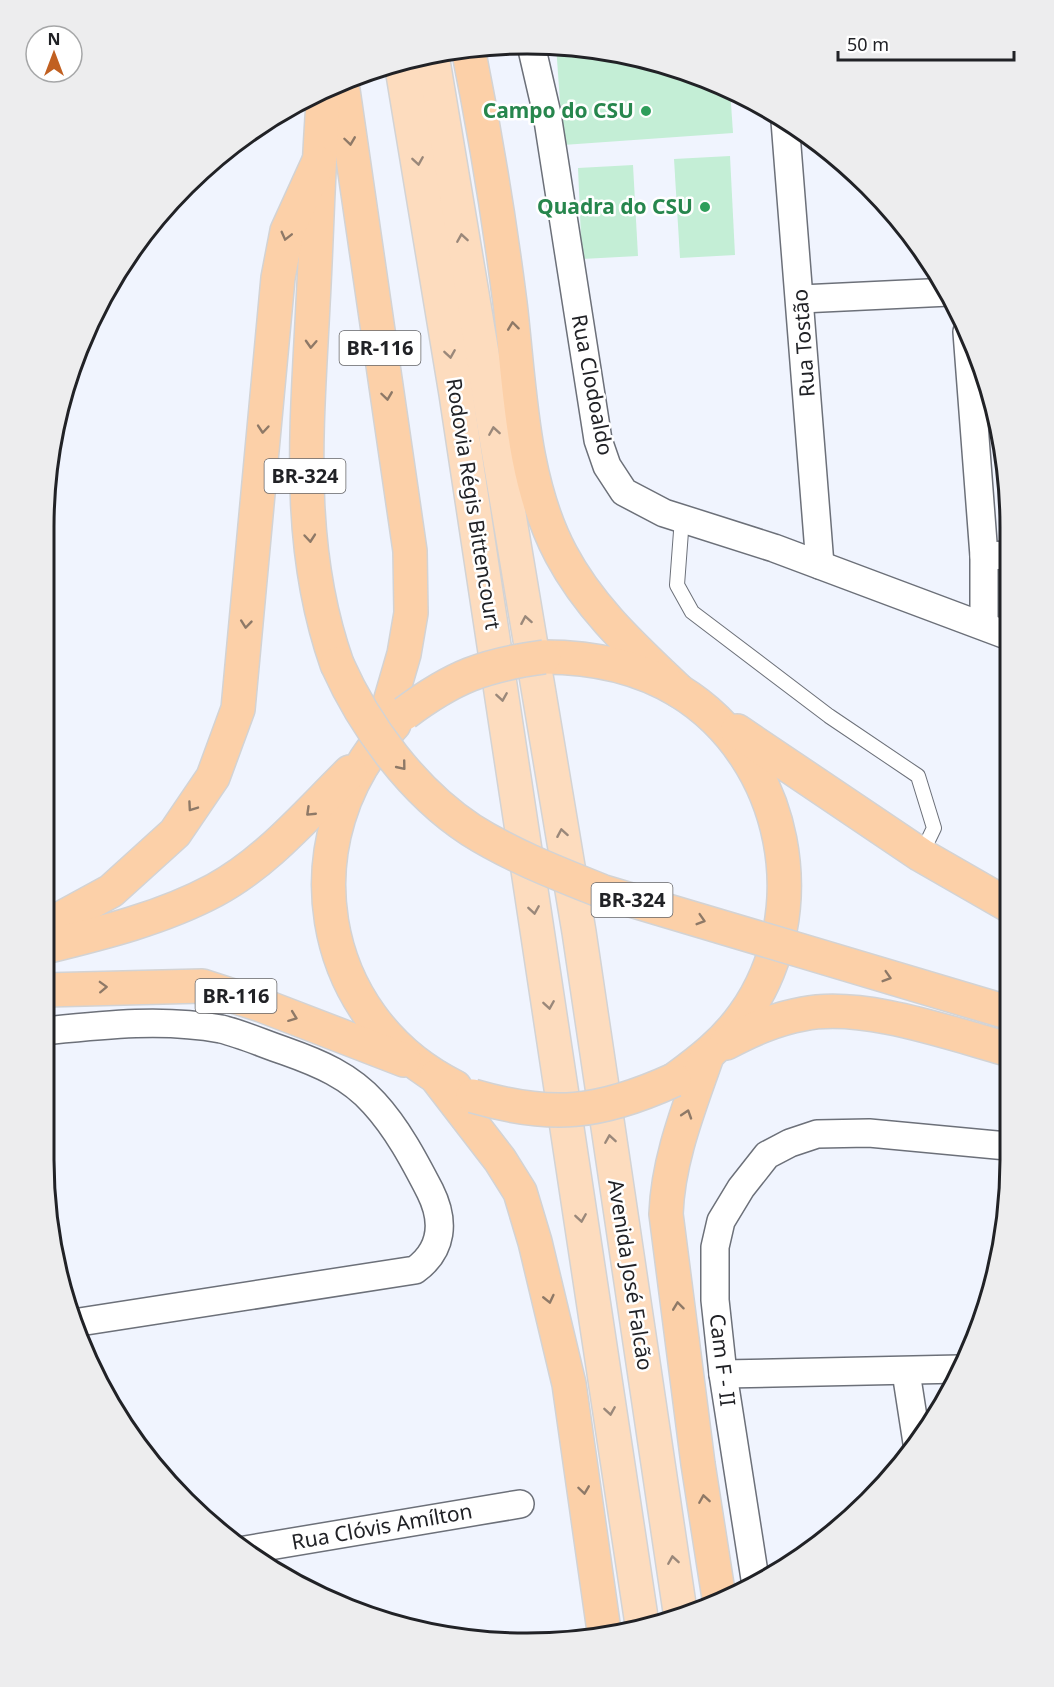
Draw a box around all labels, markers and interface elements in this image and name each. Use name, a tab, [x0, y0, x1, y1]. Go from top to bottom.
north arrow	[24, 24, 84, 84]
scale bar	[838, 24, 1014, 62]
text: N	[47, 28, 61, 50]
text: 50 m	[847, 32, 889, 56]
place label: Campo do CSU	[483, 96, 634, 124]
marker: Campo do CSU	[639, 104, 653, 118]
one-way arrow	[343, 136, 355, 145]
one-way arrow	[411, 157, 423, 166]
place label: Quadra do CSU	[537, 192, 693, 220]
marker: Quadra do CSU	[698, 200, 712, 214]
one-way arrow	[281, 231, 294, 241]
one-way arrow	[457, 234, 469, 243]
street label: Rua Tostão	[785, 288, 821, 398]
street label: Rua Clodoaldo	[566, 312, 620, 458]
one-way arrow	[507, 322, 520, 331]
road number: BR-116	[340, 331, 421, 365]
one-way arrow	[305, 339, 318, 348]
one-way arrow	[443, 349, 455, 358]
street label: Rodovia Régis Bittencourt	[440, 376, 508, 632]
one-way arrow	[381, 391, 393, 400]
one-way arrow	[257, 425, 270, 434]
one-way arrow	[489, 426, 501, 435]
road number: BR-324	[264, 459, 346, 493]
one-way arrow	[303, 534, 316, 543]
one-way arrow	[520, 615, 533, 625]
one-way arrow	[240, 619, 253, 628]
one-way arrow	[495, 692, 507, 701]
one-way arrow	[395, 759, 406, 770]
one-way arrow	[188, 801, 199, 812]
one-way arrow	[306, 805, 316, 816]
one-way arrow	[556, 828, 569, 838]
road number: BR-324	[592, 883, 672, 917]
one-way arrow	[528, 906, 540, 915]
one-way arrow	[695, 913, 706, 925]
one-way arrow	[881, 970, 892, 982]
road number: BR-116	[196, 979, 276, 1013]
one-way arrow	[98, 981, 107, 993]
one-way arrow	[542, 1000, 554, 1009]
one-way arrow	[287, 1009, 298, 1022]
one-way arrow	[679, 1109, 692, 1120]
one-way arrow	[604, 1134, 616, 1144]
street label: Avenida José Falcão	[602, 1177, 660, 1372]
one-way arrow	[574, 1213, 587, 1223]
one-way arrow	[541, 1294, 554, 1304]
one-way arrow	[672, 1301, 684, 1310]
street label: Cam F - II	[703, 1312, 743, 1408]
one-way arrow	[604, 1407, 616, 1416]
one-way arrow	[578, 1486, 590, 1495]
one-way arrow	[698, 1494, 710, 1504]
street label: Rua Clóvis Amílton	[289, 1496, 474, 1556]
one-way arrow	[667, 1556, 679, 1565]

